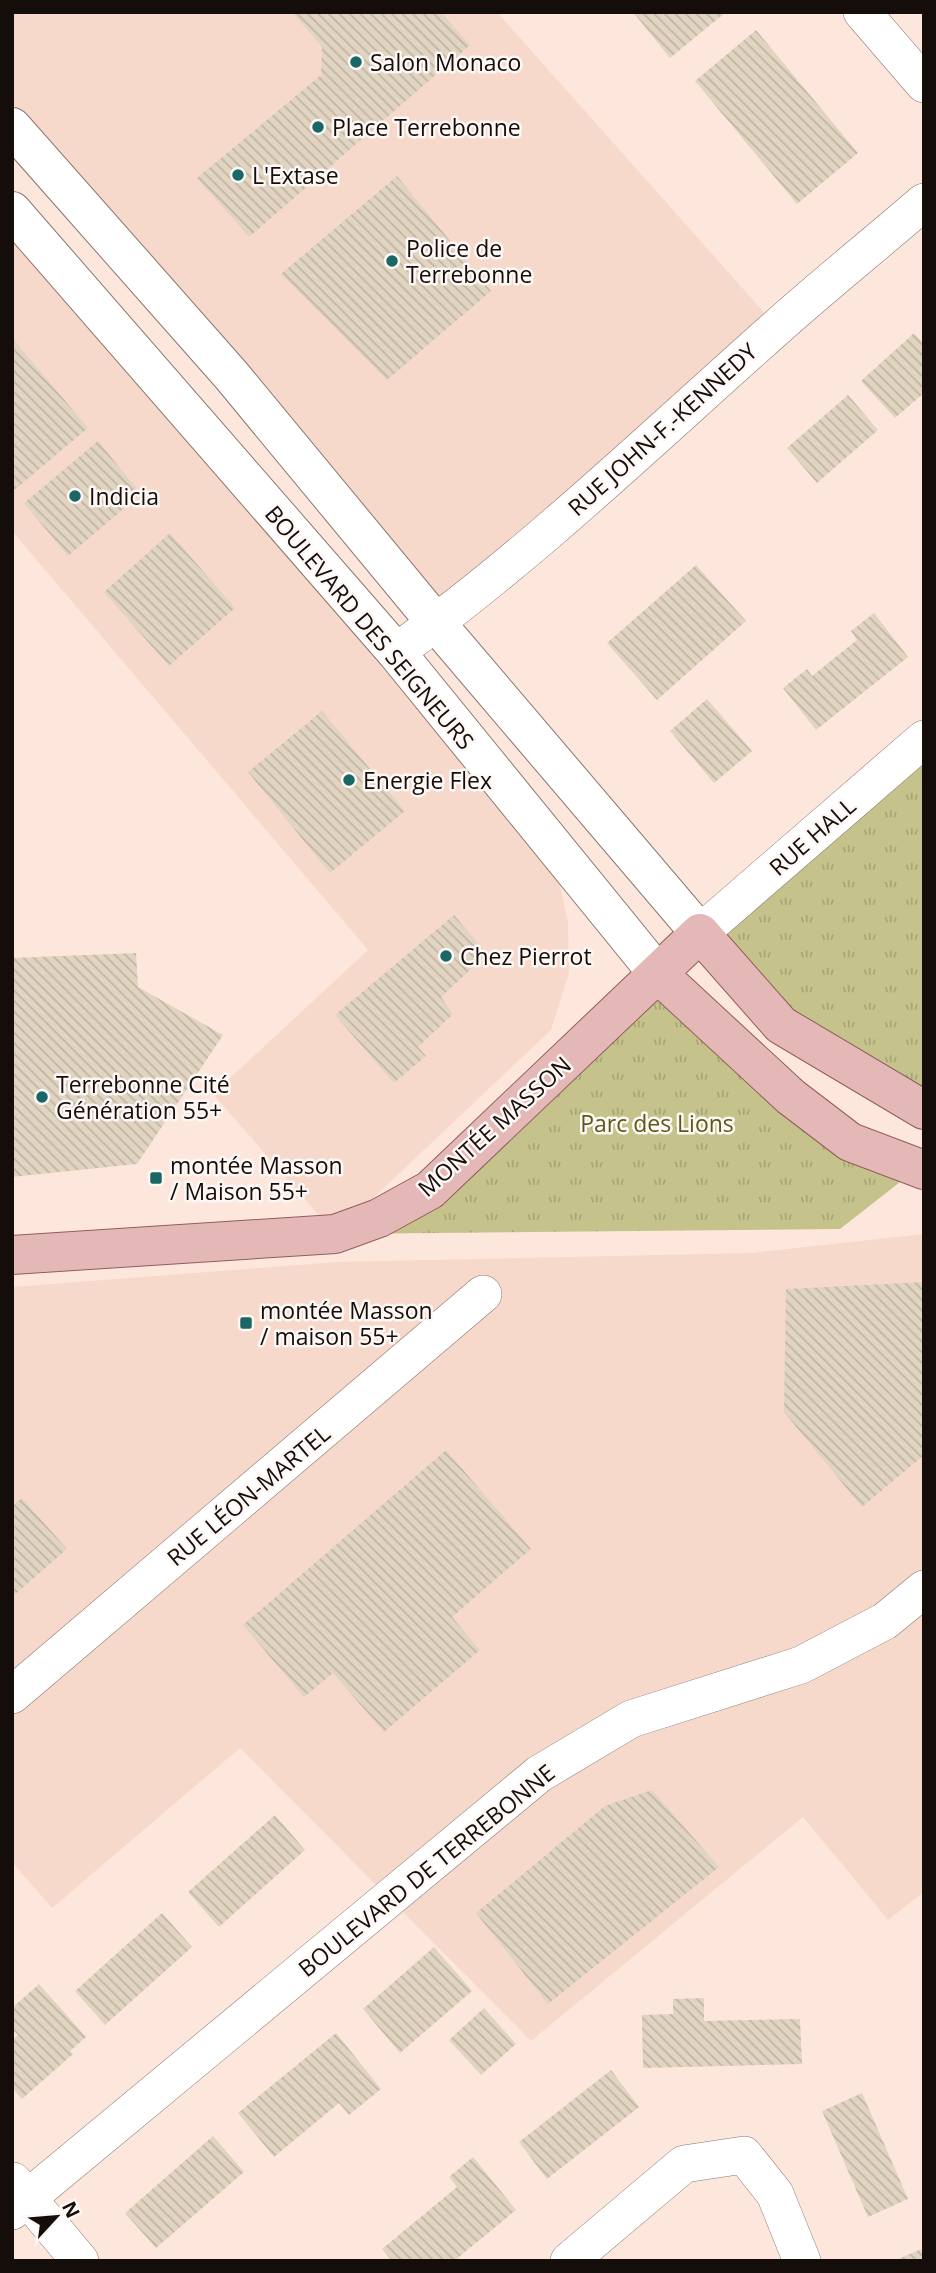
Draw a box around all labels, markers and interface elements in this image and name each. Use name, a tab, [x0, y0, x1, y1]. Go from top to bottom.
place label: Salon Monaco	[370, 46, 521, 78]
marker: Salon Monaco	[348, 54, 364, 70]
place label: Place Terrebonne	[332, 111, 521, 143]
marker: Place Terrebonne	[310, 119, 326, 135]
place label: L'Extase	[252, 159, 339, 191]
marker: L'Extase	[230, 167, 246, 183]
place label: Police de Terrebonne	[406, 232, 532, 290]
marker: Police de Terrebonne	[384, 253, 400, 269]
street label: RUE JOHN-F.-KENNEDY	[560, 335, 764, 523]
place label: Indicia	[89, 480, 159, 512]
marker: Indicia	[67, 488, 83, 504]
street label: BOULEVARD DES SEIGNEURS	[258, 498, 482, 756]
place label: Energie Flex	[363, 764, 492, 796]
marker: Energie Flex	[341, 772, 357, 788]
street label: RUE HALL	[762, 789, 862, 883]
place label: Chez Pierrot	[460, 940, 592, 972]
marker: Chez Pierrot	[438, 948, 454, 964]
street label: MONTÉE MASSON	[411, 1049, 577, 1203]
place label: Terrebonne Cité Génération 55+	[56, 1068, 230, 1126]
marker: Terrebonne Cité Génération 55+	[34, 1089, 50, 1105]
park label: Parc des Lions	[580, 1107, 734, 1139]
place label: montée Masson / Maison 55+	[170, 1149, 343, 1207]
marker: montée Masson / Maison 55+	[148, 1170, 164, 1186]
place label: montée Masson / maison 55+	[260, 1294, 433, 1352]
marker: montée Masson / maison 55+	[238, 1315, 254, 1331]
street label: RUE LÉON-MARTEL	[160, 1417, 336, 1573]
street label: BOULEVARD DE TERREBONNE	[291, 1756, 561, 1984]
north arrow	[21, 2182, 91, 2252]
text: N	[56, 2197, 86, 2222]

